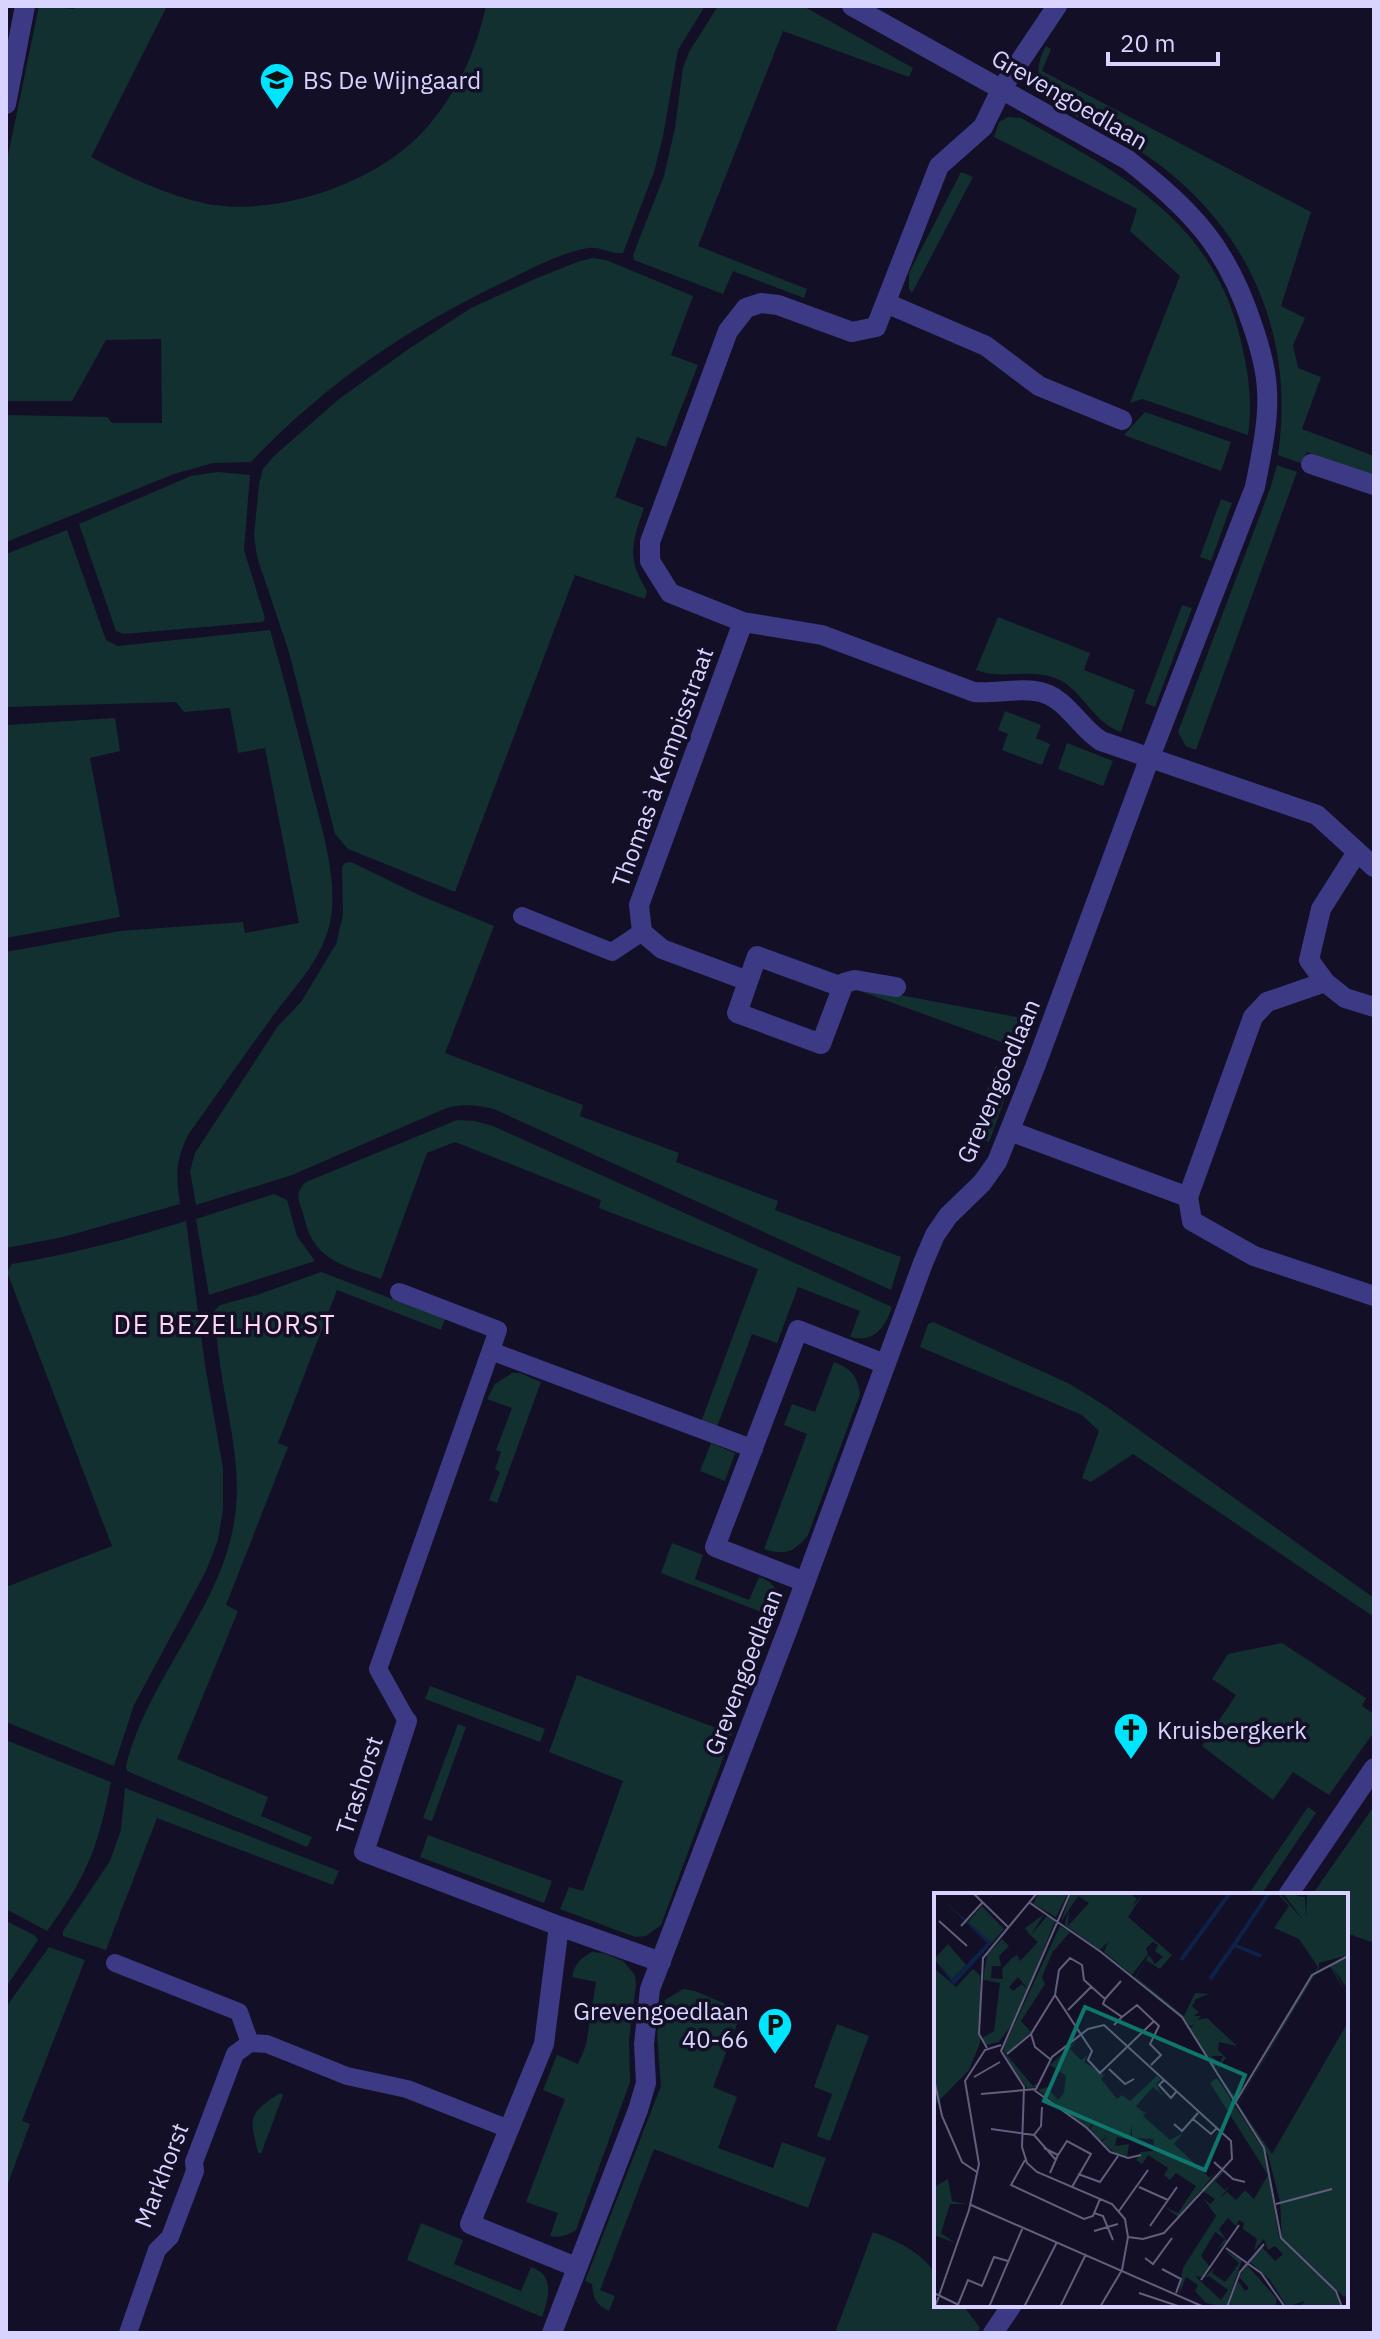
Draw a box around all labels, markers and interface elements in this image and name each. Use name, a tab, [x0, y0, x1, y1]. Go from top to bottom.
scale bar	[1108, 16, 1218, 66]
text: 20 m	[1120, 27, 1175, 59]
street label: Grevengoedlaan	[986, 41, 1154, 157]
school or university icon: BS De Wijngaard	[258, 61, 296, 111]
place label: BS De Wijngaard	[303, 64, 481, 96]
street label: Thomas à Kempisstraat	[604, 643, 720, 891]
street label: Grevengoedlaan	[949, 994, 1047, 1168]
district label: DE BEZELHORST	[113, 1307, 337, 1341]
street label: Grevengoedlaan	[697, 1584, 789, 1760]
church icon: Kruisbergkerk	[1112, 1711, 1150, 1761]
place label: Kruisbergkerk	[1157, 1714, 1307, 1746]
street label: Trashorst	[328, 1732, 390, 1838]
inset map	[934, 1893, 1348, 2307]
place label: Grevengoedlaan 40-66	[573, 1995, 749, 2055]
parking icon: Grevengoedlaan 40-66	[756, 2006, 794, 2056]
street label: Markhorst	[126, 2118, 196, 2232]

